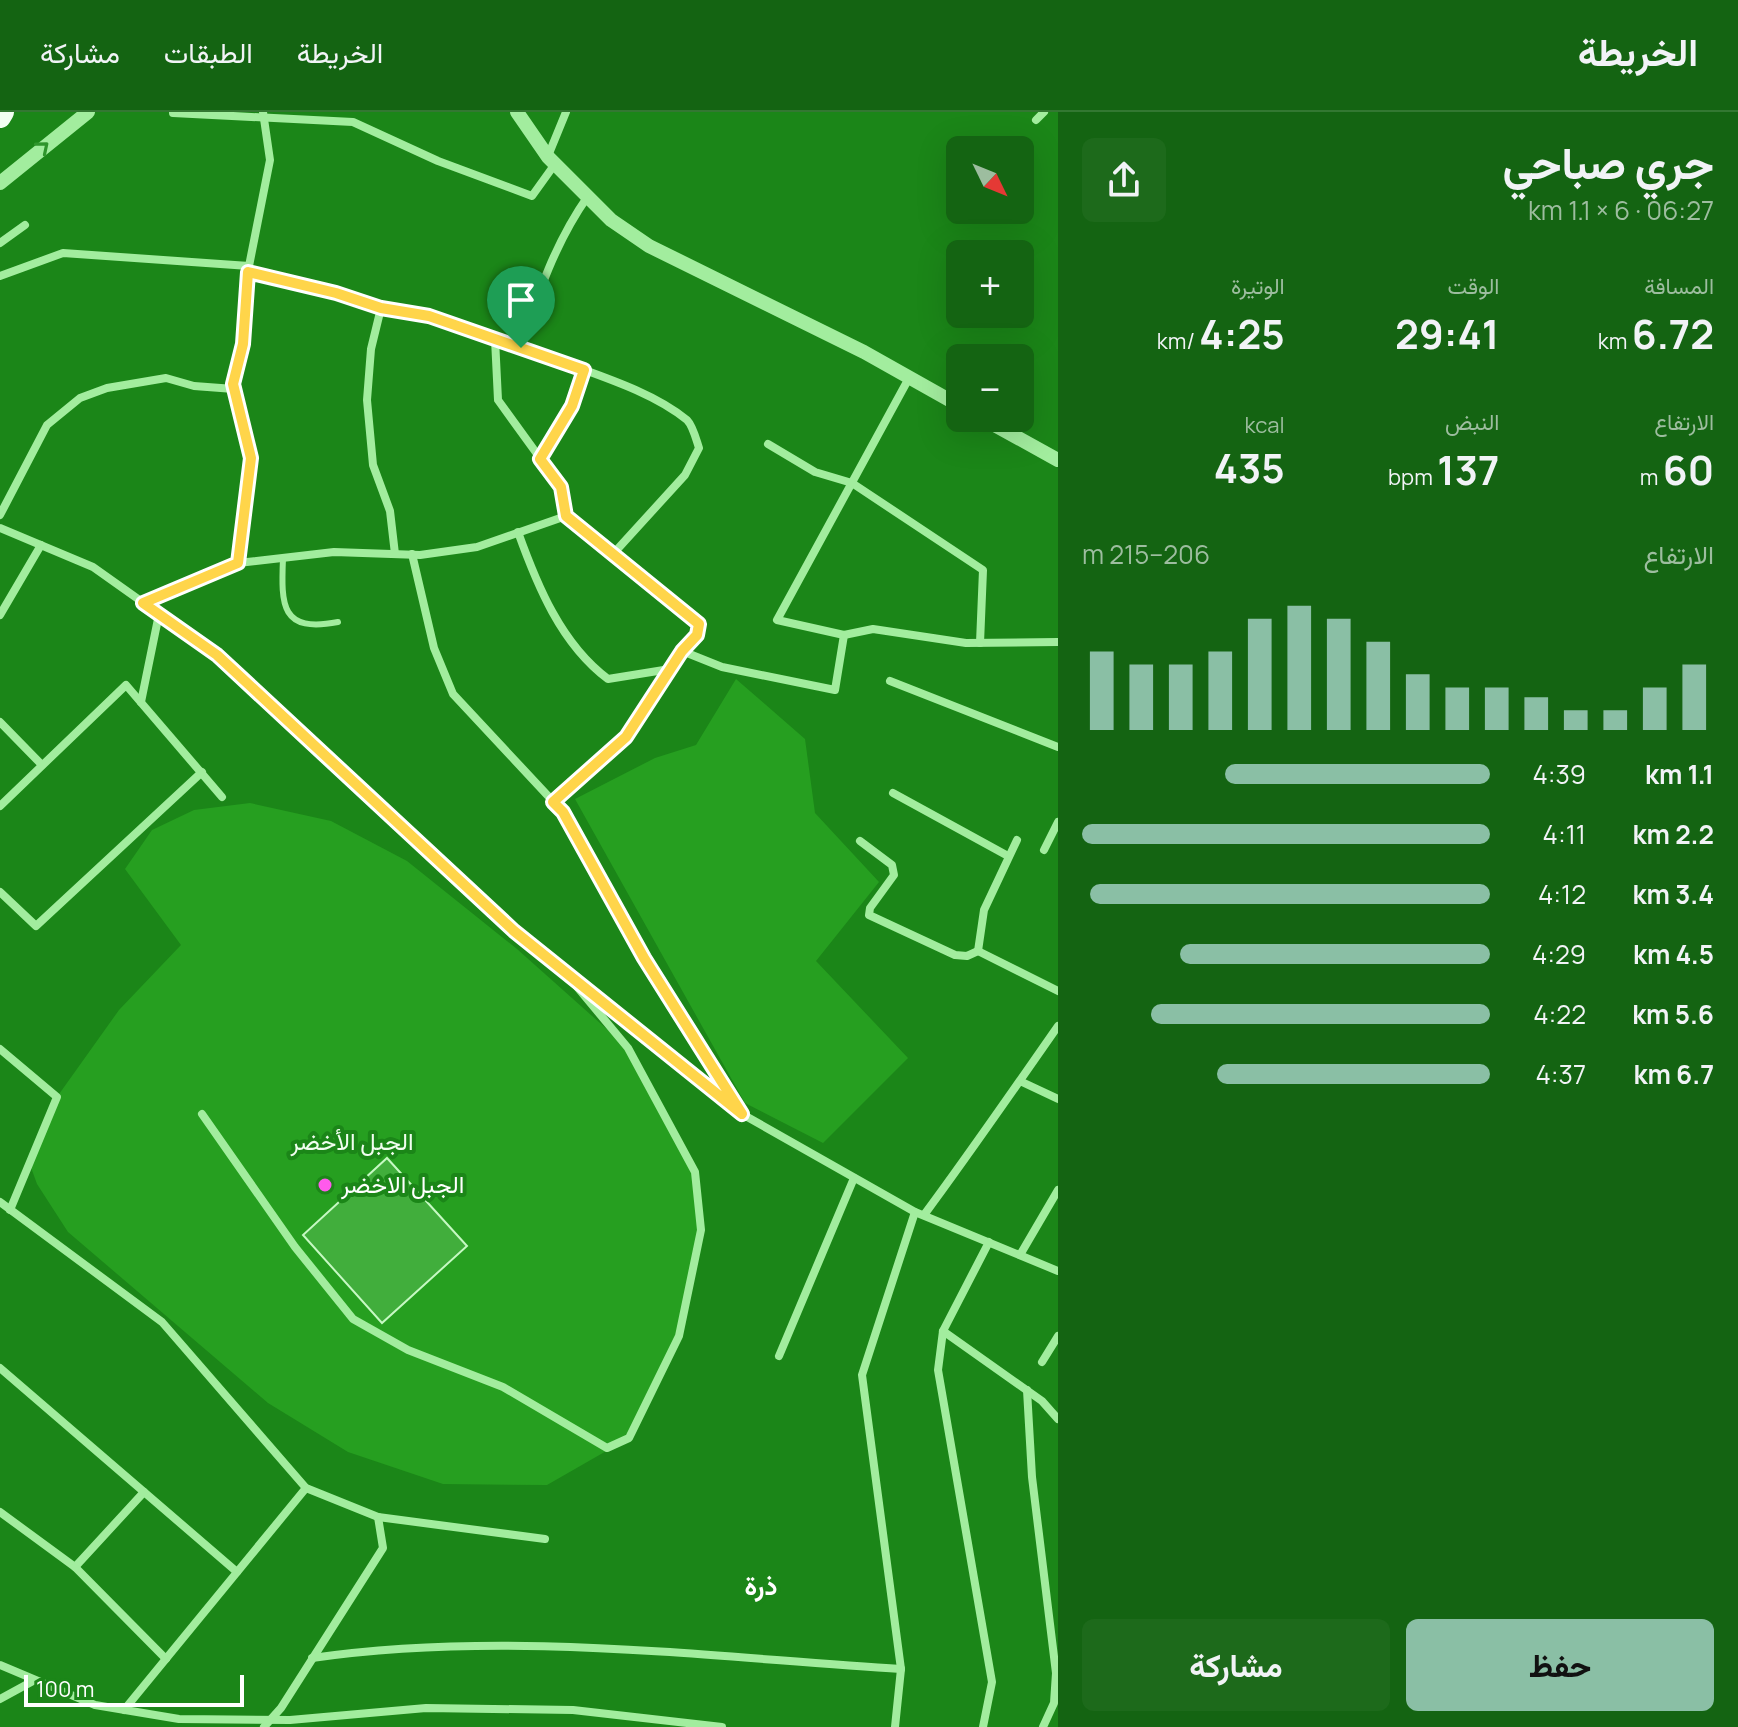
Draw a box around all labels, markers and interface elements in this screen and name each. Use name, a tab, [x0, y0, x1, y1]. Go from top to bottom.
text: الخريطة	[1578, 25, 1698, 77]
text: مشاركة	[40, 33, 120, 71]
text: الطبقات	[164, 33, 253, 71]
text: الخريطة	[297, 33, 383, 71]
text: جري صباحي	[1503, 132, 1714, 192]
north arrow	[946, 136, 1034, 224]
map controls	[946, 136, 1034, 432]
button: share	[1082, 138, 1166, 222]
one-way arrow	[34, 142, 49, 157]
text: 06:27 · 6 × 1.1 km	[1528, 192, 1714, 228]
button: +	[946, 240, 1034, 328]
pin	[487, 266, 555, 348]
text: الوتيرة	[1231, 271, 1285, 301]
text: الوقت	[1448, 271, 1499, 301]
text: المسافة	[1644, 271, 1714, 301]
icon: arrive	[499, 278, 543, 322]
text: 4:25	[1199, 306, 1285, 361]
text: 29:41	[1395, 306, 1499, 361]
text: 6.72	[1632, 306, 1714, 361]
text: /km	[1157, 326, 1199, 356]
text: km	[1598, 326, 1632, 356]
button: −	[946, 344, 1034, 432]
text: النبض	[1445, 407, 1499, 437]
text: الارتفاع	[1654, 407, 1714, 437]
text: kcal	[1245, 410, 1285, 440]
text: 435	[1214, 440, 1285, 495]
text: 137	[1437, 442, 1499, 497]
text: 60	[1663, 442, 1714, 497]
text: bpm	[1388, 462, 1437, 492]
text: m	[1640, 462, 1663, 492]
text: 206–215 m	[1082, 536, 1210, 572]
text: الارتفاع	[1643, 536, 1714, 572]
text: 4:39	[1532, 756, 1586, 792]
text: 1.1 km	[1645, 756, 1714, 792]
text: 4:11	[1543, 816, 1586, 852]
text: 2.2 km	[1633, 816, 1714, 852]
text: 4:12	[1538, 876, 1586, 912]
text: 3.4 km	[1633, 876, 1714, 912]
text: 4:29	[1532, 936, 1586, 972]
text: 4.5 km	[1633, 936, 1714, 972]
text: 4:22	[1533, 996, 1586, 1032]
text: 5.6 km	[1632, 996, 1714, 1032]
text: 4:37	[1535, 1056, 1586, 1092]
text: 6.7 km	[1634, 1056, 1714, 1092]
park label: الجبل الأخضر	[289, 1124, 414, 1157]
place label: الجبل الاخضر	[340, 1167, 464, 1200]
marker: الجبل الاخضر	[316, 1176, 334, 1194]
district label: ذرة	[745, 1567, 777, 1603]
button: مشاركة	[1082, 1619, 1390, 1711]
button: حفظ	[1406, 1619, 1714, 1711]
scale bar	[24, 1671, 244, 1707]
text: 100 m	[36, 1674, 94, 1704]

